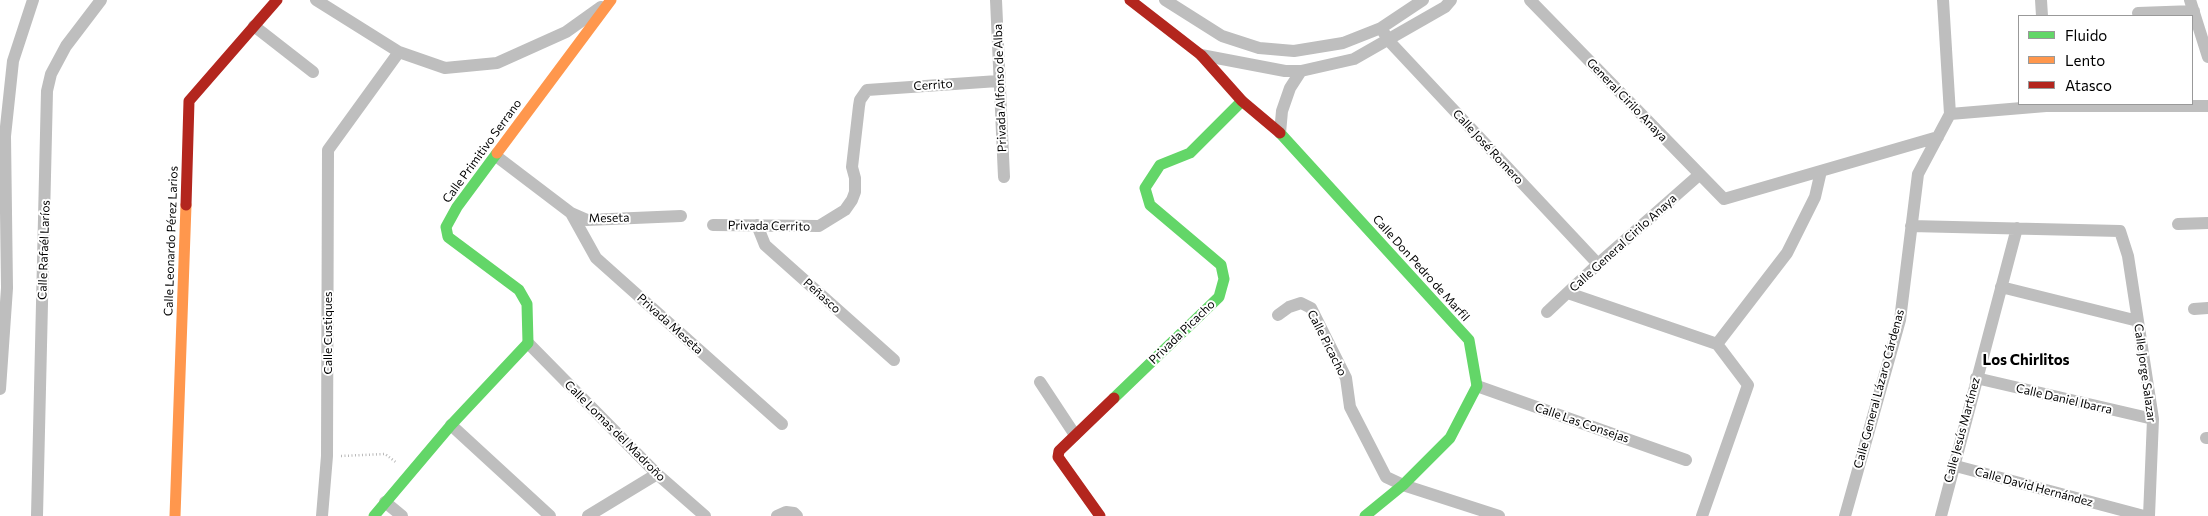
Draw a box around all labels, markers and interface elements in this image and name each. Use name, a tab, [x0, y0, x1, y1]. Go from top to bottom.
legend	[2018, 15, 2193, 105]
street label: Privada Alfonso de Alba	[991, 24, 1009, 152]
text: Fluido	[2065, 26, 2107, 44]
text: Lento	[2065, 51, 2105, 69]
street label: General Cirilo Anaya	[1584, 55, 1670, 145]
street label: Cerrito	[913, 76, 953, 94]
text: Atasco	[2065, 76, 2112, 94]
street label: Calle Primitivo Serrano	[440, 96, 524, 206]
street label: Calle José Romero	[1450, 107, 1526, 187]
street label: Calle Leonardo Pérez Larios	[161, 166, 181, 316]
street label: Calle General Cirilo Anaya	[1566, 191, 1680, 295]
street label: Calle Rafaél Laríos	[35, 200, 53, 300]
street label: Meseta	[589, 210, 629, 226]
street label: Calle Don Pedro de Marfil	[1370, 212, 1472, 324]
street label: Privada Cerrito	[728, 218, 810, 234]
street label: Peñasco	[800, 275, 844, 317]
street label: Calle Custiques	[321, 291, 335, 375]
street label: Privada Meseta	[634, 291, 706, 357]
street label: Privada Picacho	[1146, 297, 1218, 367]
street label: Calle Picacho	[1304, 308, 1350, 378]
street label: Calle General Lázaro Cárdenas	[1851, 308, 1907, 470]
street label: Calle Jorge Salazar	[2131, 323, 2159, 423]
district label: Los Chirlitos	[1982, 351, 2070, 369]
street label: Calle Jesús Martínez	[1941, 376, 1983, 484]
street label: Calle Lomas del Madroño	[562, 378, 668, 484]
street label: Calle Daniel Ibarra	[2014, 381, 2114, 417]
street label: Calle Las Consejas	[1533, 400, 1631, 446]
street label: Calle David Hernández	[1973, 464, 2095, 510]

